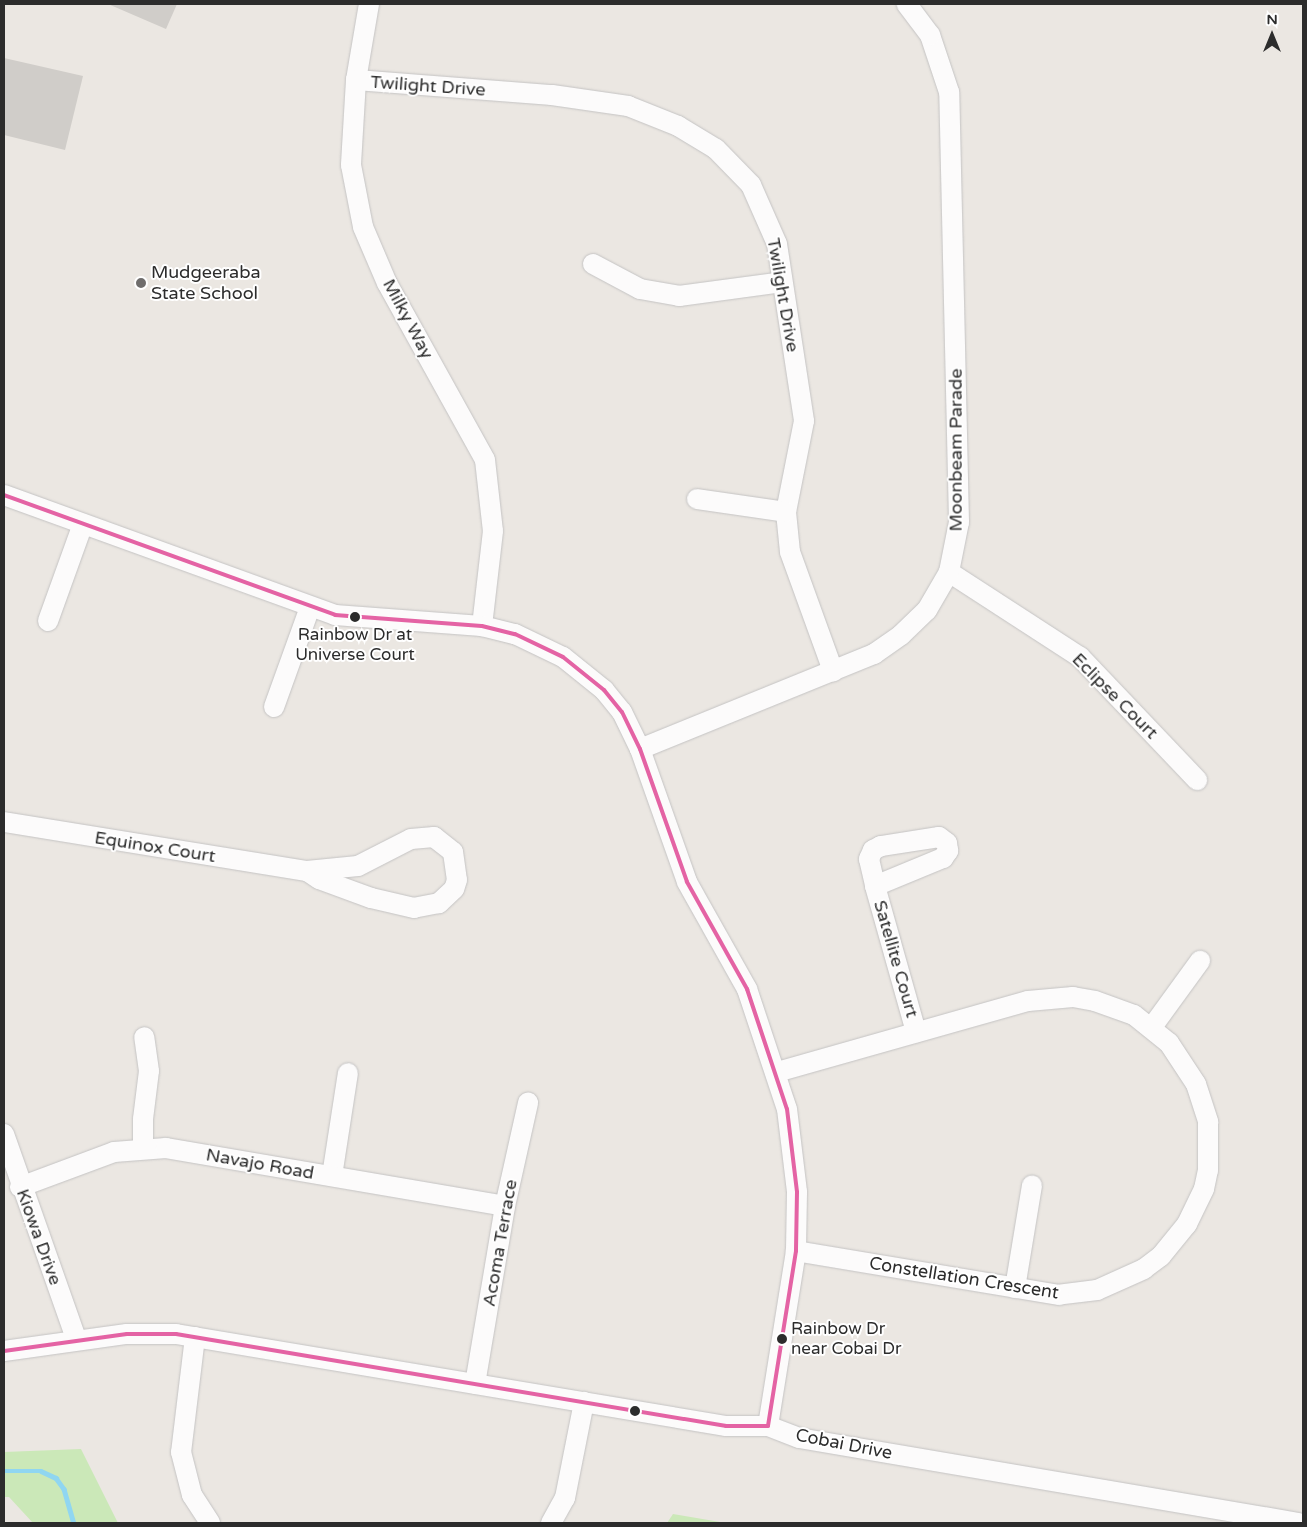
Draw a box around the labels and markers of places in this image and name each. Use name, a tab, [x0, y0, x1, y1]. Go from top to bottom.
place label: Mudgeeraba State School	[151, 262, 261, 304]
marker: Mudgeeraba State School	[135, 277, 147, 289]
marker: Rainbow Dr at Universe Court	[350, 612, 360, 622]
place label: Rainbow Dr at Universe Court	[295, 625, 415, 665]
place label: Rainbow Dr near Cobai Dr	[791, 1319, 901, 1359]
marker: Rainbow Dr near Cobai Dr	[777, 1334, 787, 1344]
unlabelled marker	[630, 1406, 640, 1416]

